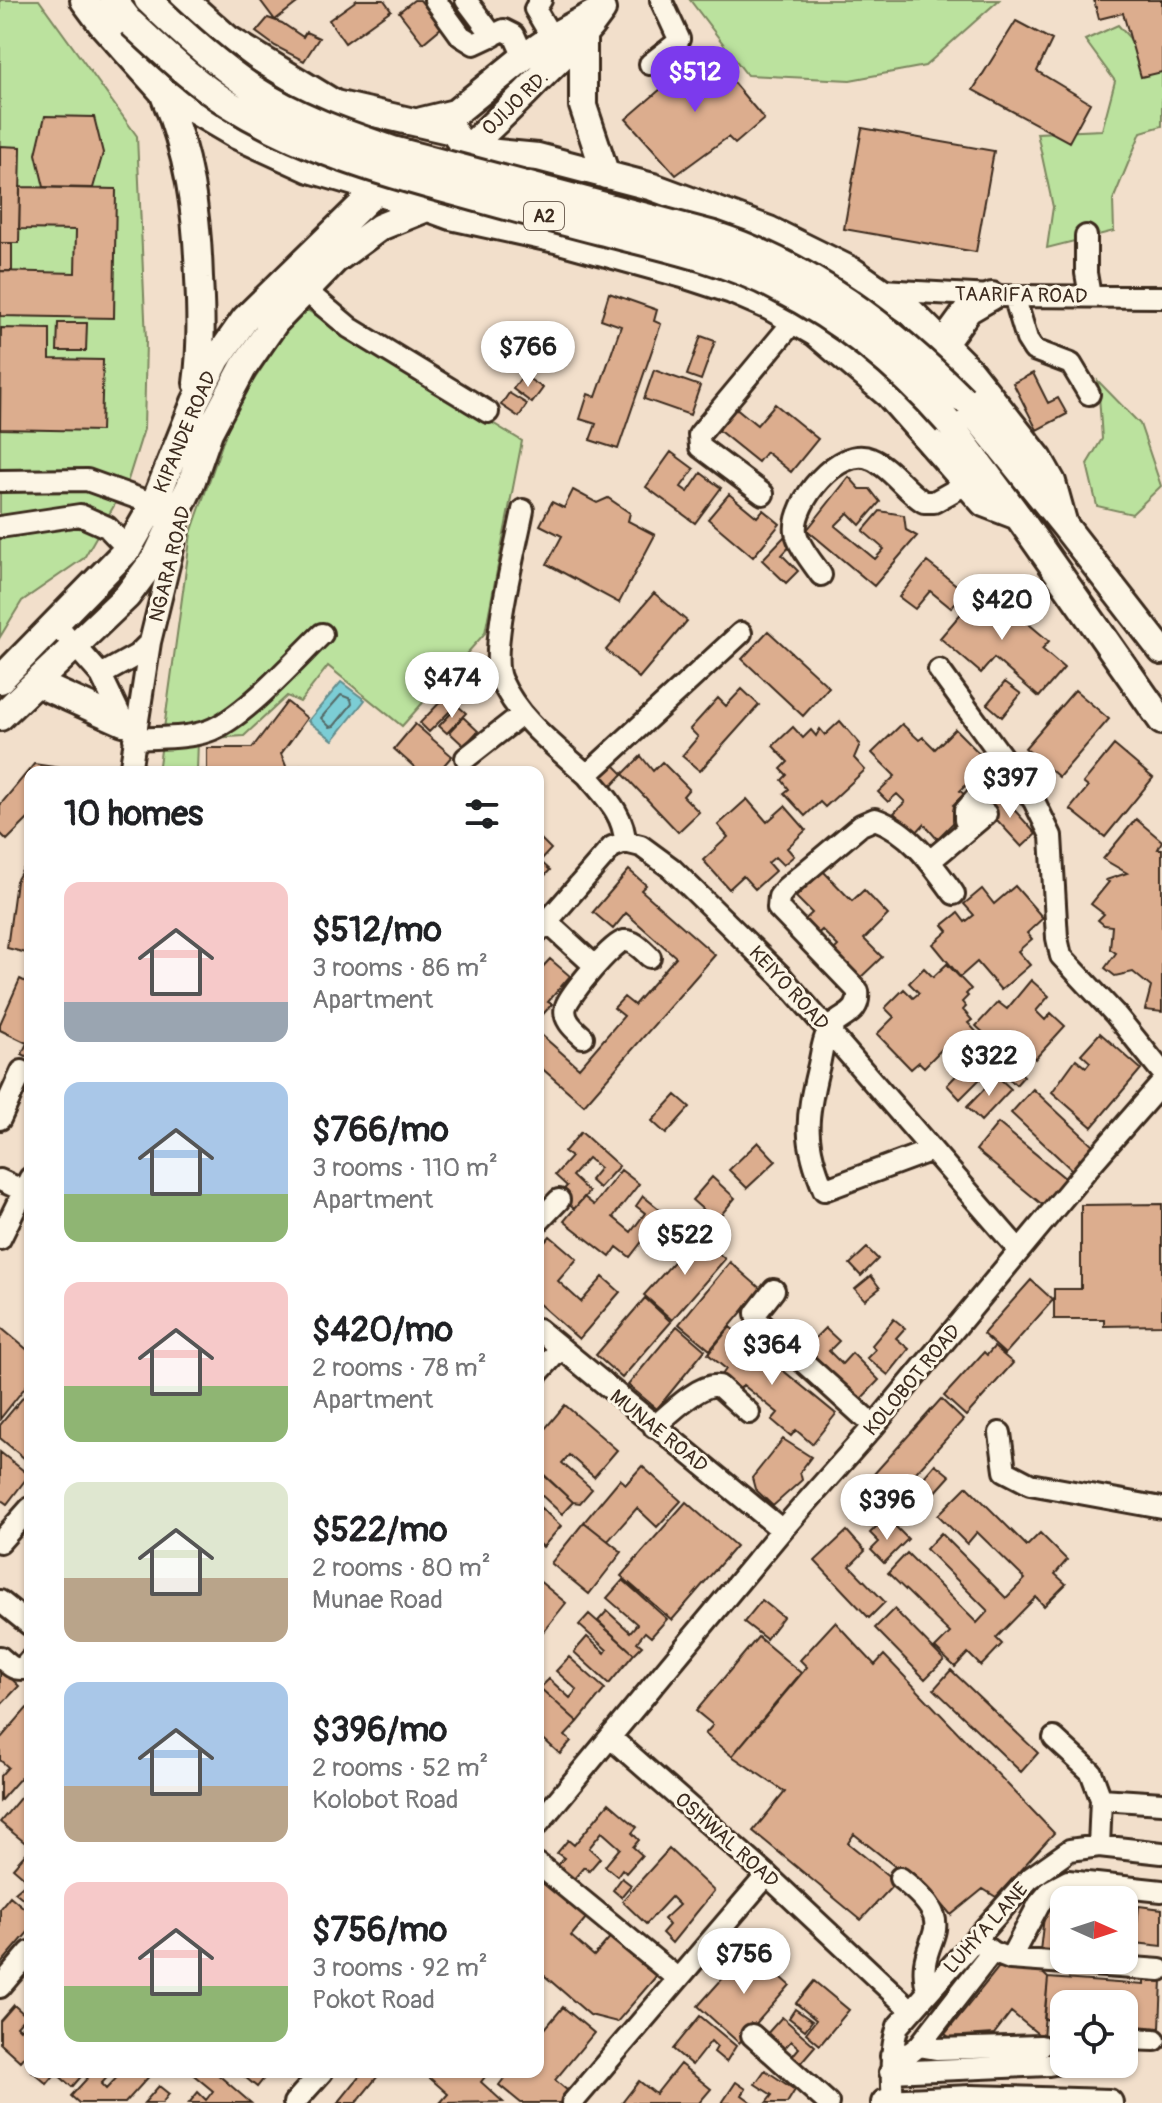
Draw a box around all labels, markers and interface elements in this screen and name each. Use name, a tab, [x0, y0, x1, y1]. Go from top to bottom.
pin: $512	[648, 46, 742, 114]
text: $512	[669, 56, 721, 88]
street label: OJIJO RD.	[476, 65, 554, 141]
road number: A2	[524, 202, 564, 230]
street label: TAARIFA ROAD	[954, 281, 1088, 309]
pin: $766	[481, 321, 575, 389]
text: $766	[499, 331, 557, 363]
street label: KIPANDE ROAD	[148, 367, 222, 497]
street label: NGARA ROAD	[144, 504, 196, 624]
pin: $420	[955, 574, 1049, 642]
text: $420	[971, 584, 1033, 616]
pin: $474	[405, 652, 499, 720]
text: $474	[423, 662, 481, 694]
pin: $397	[963, 752, 1057, 820]
text: $397	[982, 762, 1038, 794]
icon: filters	[460, 792, 504, 836]
text: 10 homes	[64, 793, 203, 836]
text: $512/mo	[312, 909, 442, 952]
icon: home	[128, 914, 224, 1010]
street label: KEIYO ROAD	[744, 941, 834, 1035]
text: 3 rooms · 86 m²	[312, 952, 488, 984]
text: Apartment	[312, 984, 433, 1016]
pin: $322	[942, 1030, 1036, 1098]
text: $322	[960, 1040, 1018, 1072]
text: $766/mo	[312, 1109, 449, 1152]
icon: home	[128, 1114, 224, 1210]
text: 3 rooms · 110 m²	[312, 1152, 498, 1184]
text: Apartment	[312, 1184, 433, 1216]
pin: $522	[638, 1209, 732, 1277]
text: $522	[656, 1219, 714, 1251]
text: $420/mo	[312, 1309, 453, 1352]
icon: home	[128, 1314, 224, 1410]
pin: $364	[725, 1319, 819, 1387]
street label: KOLOBOT ROAD	[858, 1319, 966, 1441]
text: $364	[743, 1329, 801, 1361]
text: 2 rooms · 78 m²	[312, 1352, 487, 1384]
text: Apartment	[312, 1384, 433, 1416]
street label: MUNAE ROAD	[605, 1384, 713, 1478]
pin: $396	[840, 1474, 934, 1542]
text: $396	[858, 1484, 916, 1516]
text: $522/mo	[312, 1509, 448, 1552]
icon: home	[128, 1514, 224, 1610]
text: 2 rooms · 80 m²	[312, 1552, 491, 1584]
text: Munae Road	[312, 1584, 443, 1616]
text: $396/mo	[312, 1709, 447, 1752]
icon: home	[128, 1714, 224, 1810]
text: 2 rooms · 52 m²	[312, 1752, 488, 1784]
text: Kolobot Road	[312, 1784, 458, 1816]
street label: OSHWAL ROAD	[670, 1787, 784, 1893]
street label: LUHYA LANE	[938, 1877, 1034, 1979]
north arrow	[1050, 1886, 1138, 1974]
map controls	[1050, 1886, 1138, 2078]
text: $756/mo	[312, 1909, 447, 1952]
icon: home	[128, 1914, 224, 2010]
pin: $756	[697, 1928, 791, 1996]
text: $756	[715, 1938, 773, 1970]
text: 3 rooms · 92 m²	[312, 1952, 488, 1984]
text: Pokot Road	[312, 1984, 435, 2016]
button: locate	[1050, 1990, 1138, 2078]

